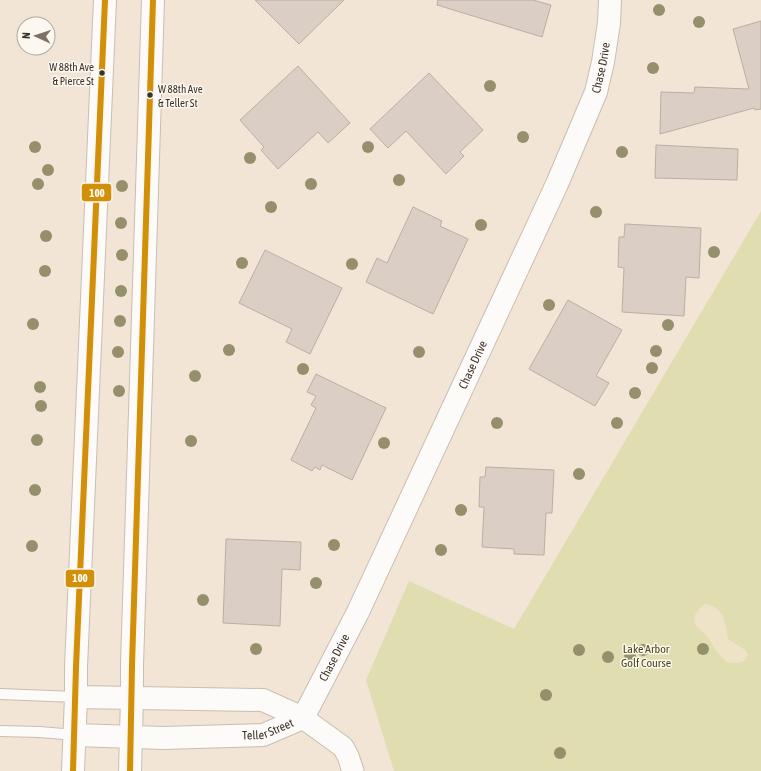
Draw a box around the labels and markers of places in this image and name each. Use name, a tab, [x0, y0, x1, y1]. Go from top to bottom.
place label: W 88th Ave & Pierce St	[49, 61, 94, 87]
marker: W 88th Ave & Pierce St	[97, 68, 107, 78]
place label: W 88th Ave & Teller St	[158, 83, 203, 109]
marker: W 88th Ave & Teller St	[145, 90, 155, 100]

